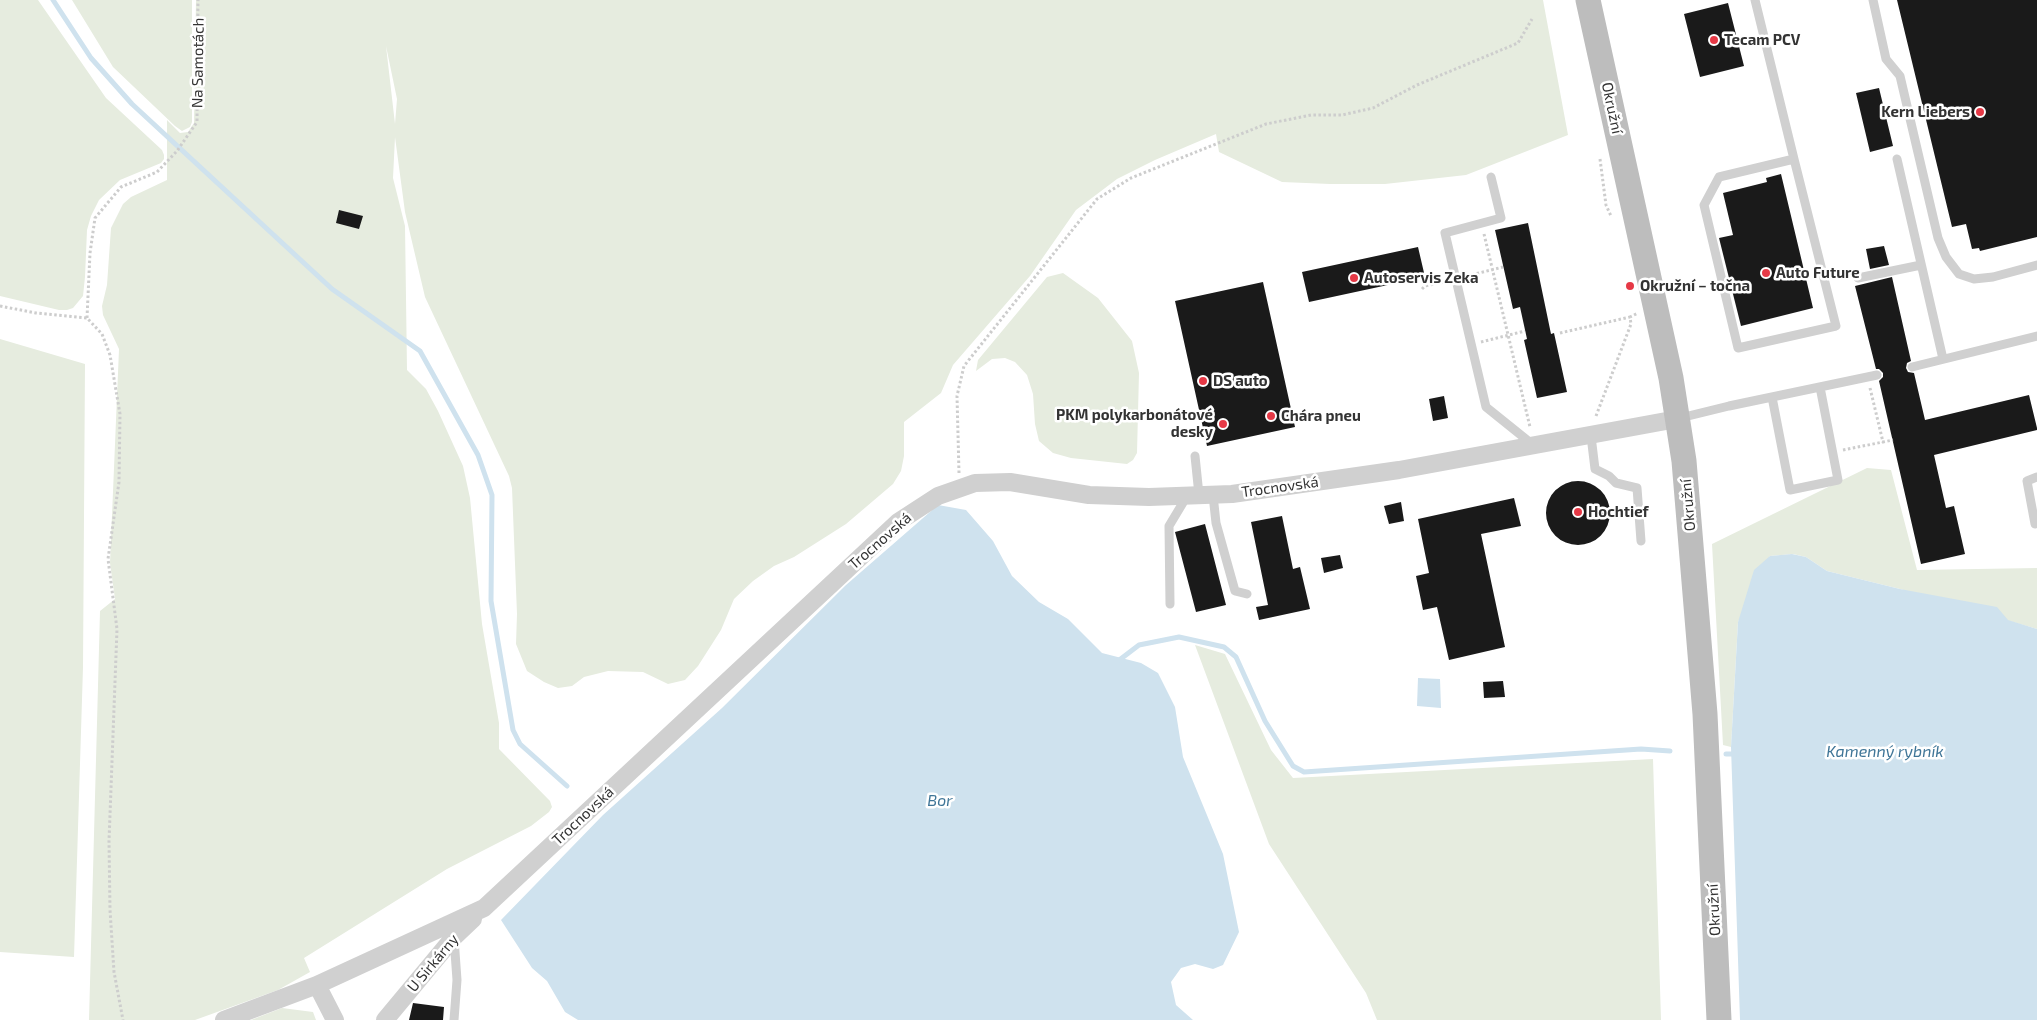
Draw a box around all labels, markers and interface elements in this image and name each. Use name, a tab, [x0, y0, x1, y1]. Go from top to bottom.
street label: Na Samotách	[188, 18, 208, 108]
place label: Tecam PCV	[1724, 31, 1800, 49]
marker: Tecam PCV	[1708, 34, 1720, 46]
street label: Okružní	[1598, 81, 1626, 135]
place label: Kern Liebers	[1881, 103, 1970, 121]
marker: Kern Liebers	[1974, 106, 1986, 118]
place label: Auto Future	[1776, 264, 1860, 282]
marker: Auto Future	[1760, 267, 1772, 279]
place label: Autoservis Zeka	[1364, 269, 1479, 287]
marker: Autoservis Zeka	[1348, 272, 1360, 284]
place label: Okružní – točna	[1640, 277, 1750, 295]
marker: Okružní – točna	[1624, 280, 1636, 292]
place label: DS auto	[1213, 372, 1268, 390]
marker: DS auto	[1197, 375, 1209, 387]
place label: PKM polykarbonátové desky	[1056, 406, 1213, 441]
place label: Chára pneu	[1281, 407, 1361, 425]
marker: Chára pneu	[1265, 410, 1277, 422]
marker: PKM polykarbonátové desky	[1217, 418, 1229, 430]
street label: Trocnovská	[1240, 473, 1320, 501]
street label: Okružní	[1677, 478, 1699, 532]
place label: Hochtief	[1588, 503, 1649, 521]
marker: Hochtief	[1572, 506, 1584, 518]
street label: Trocnovská	[845, 509, 915, 573]
water label: Kamenný rybník	[1826, 742, 1944, 762]
street label: Trocnovská	[548, 783, 618, 849]
water label: Bor	[927, 791, 953, 811]
street label: Okružní	[1704, 883, 1724, 937]
street label: U Sirkárny	[404, 930, 462, 996]

